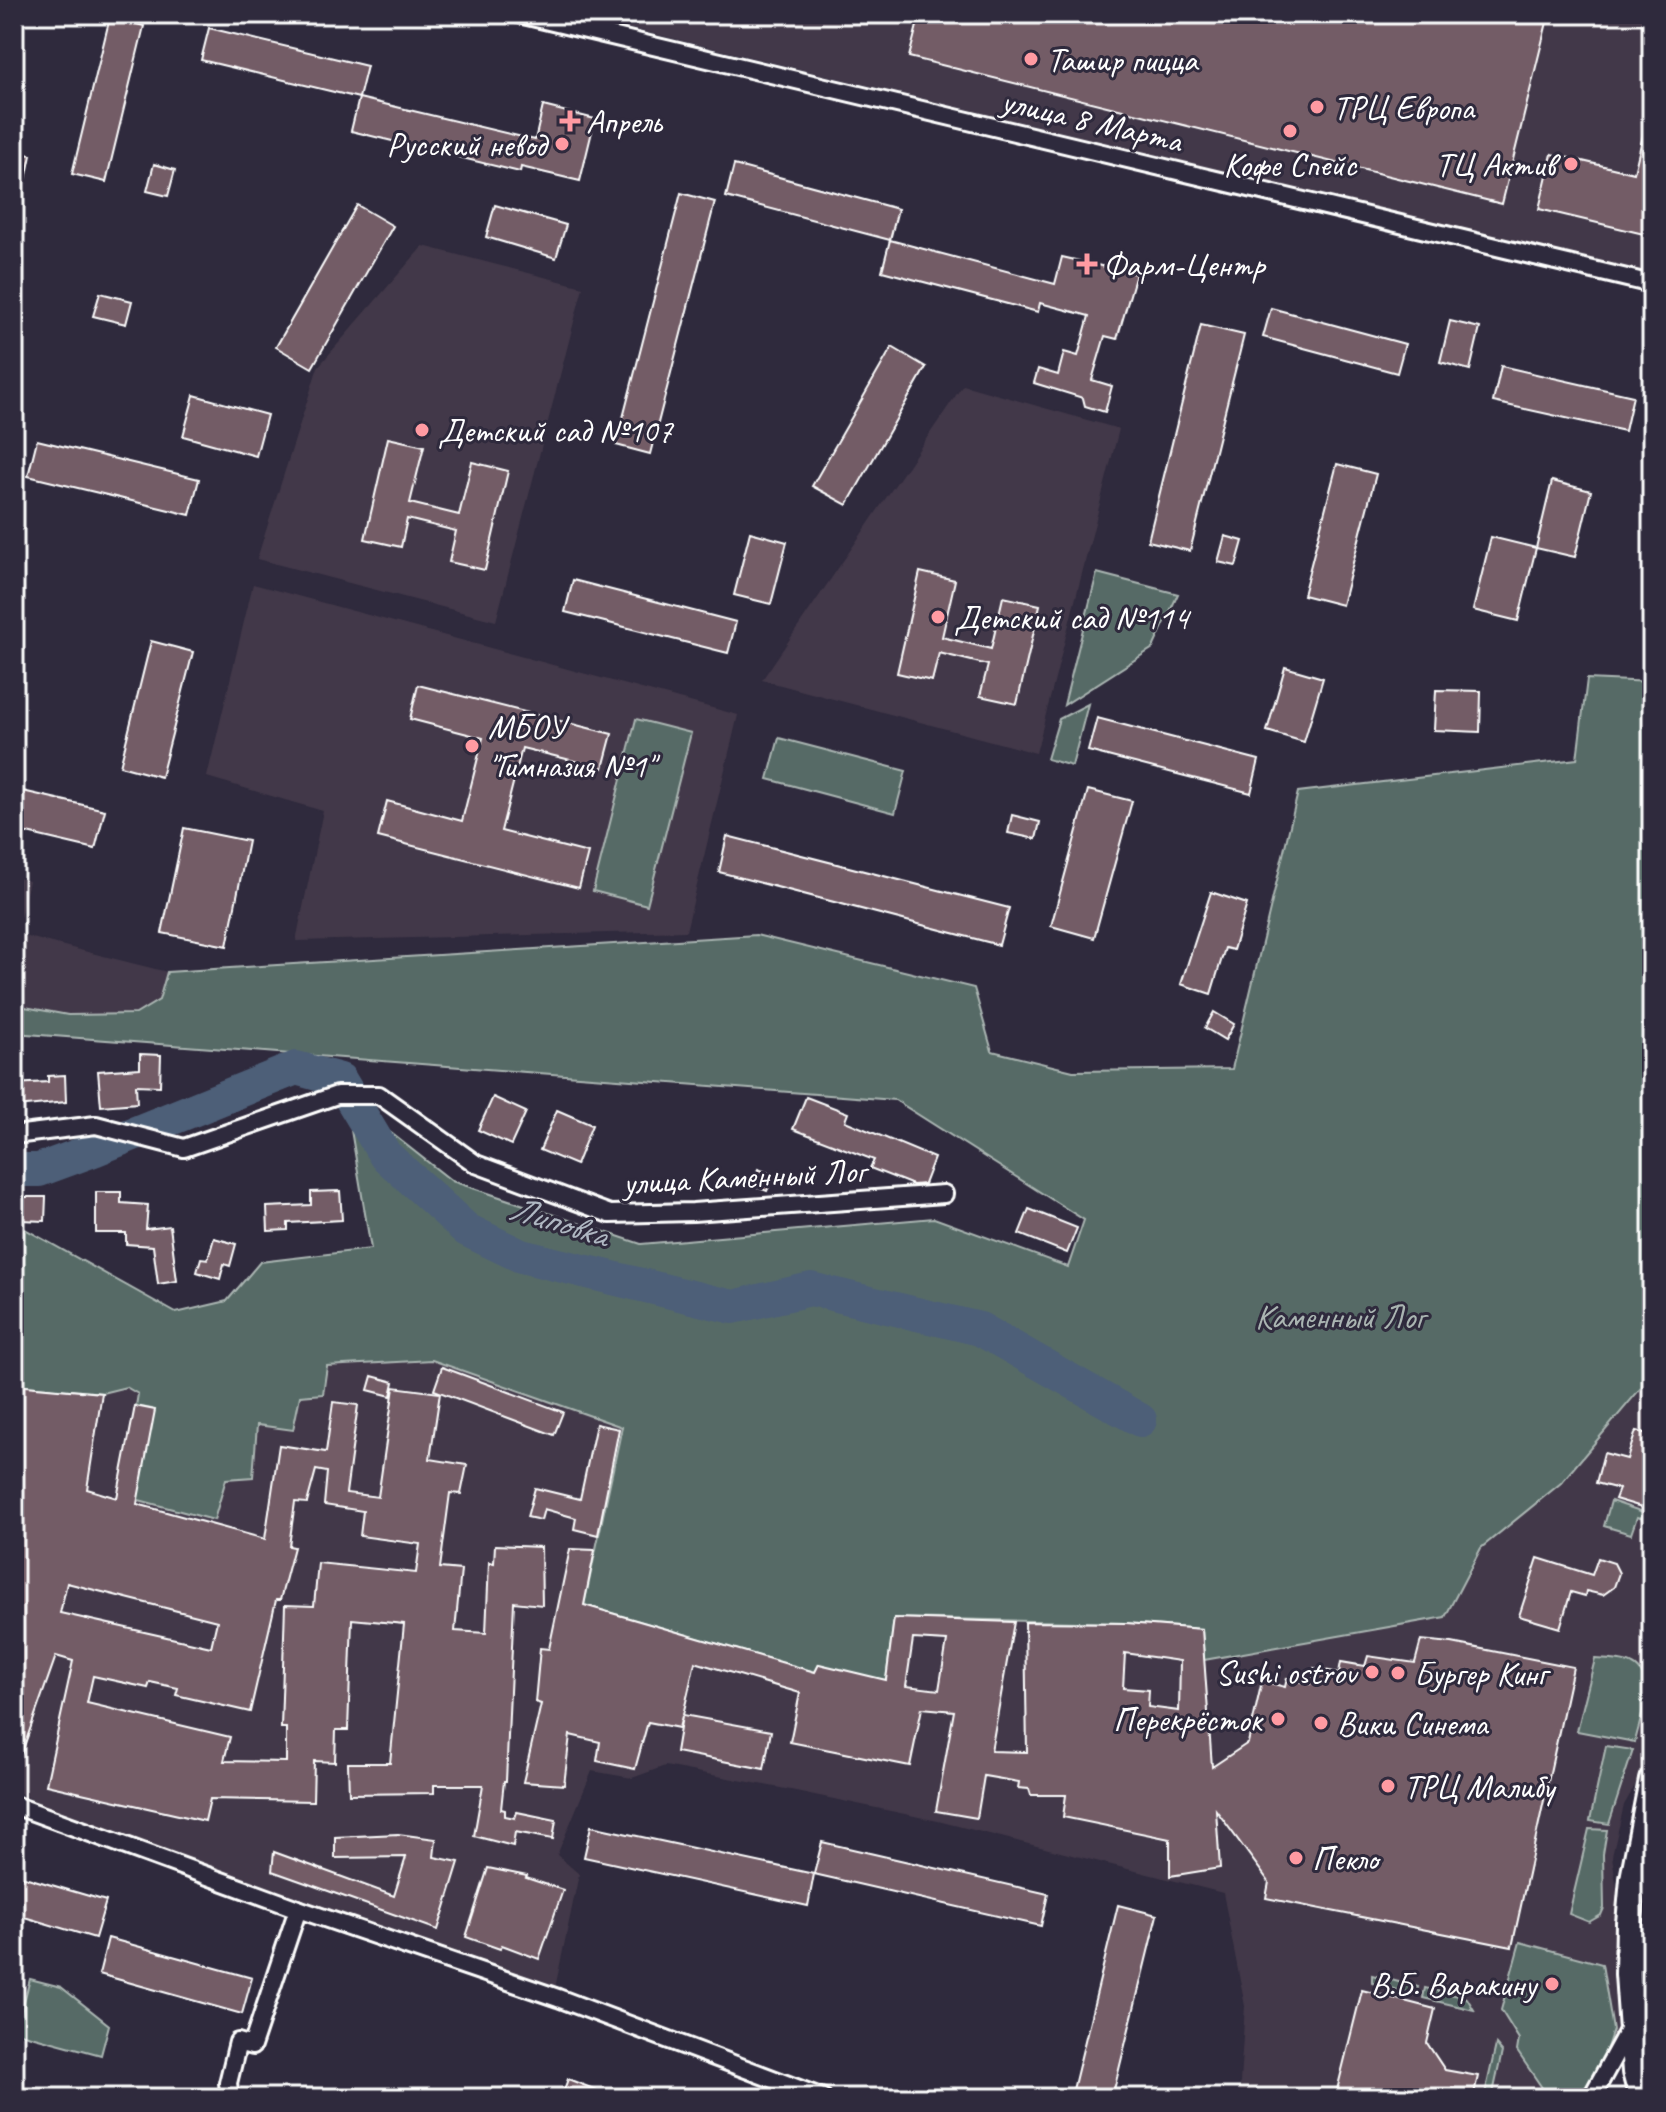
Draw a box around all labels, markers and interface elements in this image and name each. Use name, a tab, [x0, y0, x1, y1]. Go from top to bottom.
place label: Ташир пицца	[1047, 38, 1199, 81]
marker: Ташир пицца	[1022, 50, 1040, 68]
street label: улица 8 Марта	[996, 78, 1189, 163]
place label: ТРЦ Европа	[1333, 86, 1476, 129]
marker: ТРЦ Европа	[1308, 98, 1326, 116]
place label: Апрель	[586, 100, 664, 143]
marker: Апрель	[561, 112, 579, 130]
marker: Кофе Спейс	[1281, 122, 1299, 140]
place label: Русский невод	[386, 123, 550, 166]
marker: Русский невод	[553, 135, 571, 153]
place label: Кофе Спейс	[1224, 143, 1358, 186]
place label: ТЦ Актив	[1436, 143, 1562, 186]
marker: ТЦ Актив	[1562, 155, 1580, 173]
place label: Фарм-Центр	[1103, 243, 1267, 286]
marker: Фарм-Центр	[1078, 255, 1096, 273]
place label: Детский сад №107	[438, 409, 674, 452]
marker: Детский сад №107	[413, 421, 431, 439]
place label: Детский сад №114	[954, 596, 1192, 639]
marker: Детский сад №114	[929, 608, 947, 626]
place label: МБОУ "Гимназия №1"	[488, 705, 661, 787]
marker: МБОУ "Гимназия №1"	[463, 737, 481, 755]
street label: улица Каменный Лог	[620, 1148, 871, 1204]
water label: Липовка	[504, 1184, 617, 1259]
park label: Каменный Лог	[1255, 1295, 1429, 1338]
place label: Sushi ostrov	[1216, 1651, 1359, 1694]
place label: Бургер Кинг	[1414, 1652, 1551, 1695]
marker: Sushi ostrov	[1363, 1663, 1381, 1681]
marker: Бургер Кинг	[1389, 1664, 1407, 1682]
place label: Перекрёсток	[1113, 1698, 1265, 1741]
place label: Вики Синема	[1337, 1702, 1490, 1745]
marker: Перекрёсток	[1269, 1710, 1287, 1728]
marker: Вики Синема	[1312, 1714, 1330, 1732]
place label: ТРЦ Малибу	[1404, 1765, 1558, 1808]
marker: ТРЦ Малибу	[1379, 1777, 1397, 1795]
place label: Пекло	[1312, 1837, 1382, 1880]
marker: Пекло	[1287, 1849, 1305, 1867]
place label: В.Б. Варакину	[1371, 1963, 1538, 2006]
marker: В.Б. Варакину	[1543, 1975, 1561, 1993]

